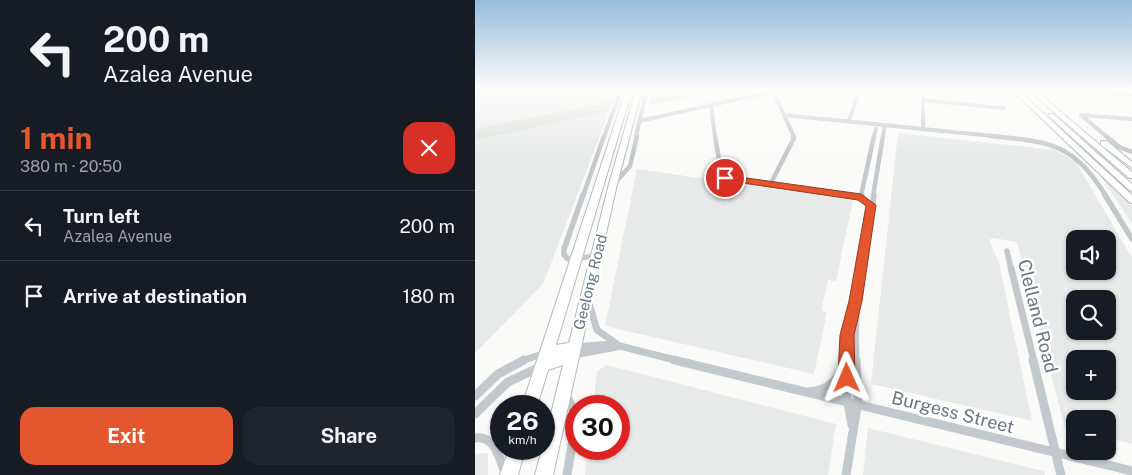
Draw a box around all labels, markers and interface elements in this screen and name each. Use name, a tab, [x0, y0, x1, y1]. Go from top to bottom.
text: 200 m	[103, 19, 209, 60]
icon: left	[20, 20, 85, 85]
text: Azalea Avenue	[103, 61, 253, 87]
text: 1 min	[20, 120, 92, 156]
button: close	[403, 122, 455, 174]
text: 380 m · 20:50	[20, 157, 122, 176]
pin	[704, 157, 746, 199]
icon: arrive	[711, 164, 739, 192]
text: Turn left	[63, 205, 140, 227]
icon: left	[20, 212, 48, 240]
text: 200 m	[399, 215, 455, 237]
text: Azalea Avenue	[63, 227, 172, 246]
map controls	[1066, 230, 1116, 460]
button: sound	[1066, 230, 1116, 280]
street label: Geelong Road	[570, 232, 610, 332]
street label: Clelland Road	[1014, 257, 1062, 375]
icon: arrive	[20, 282, 48, 310]
text: Arrive at destination	[63, 285, 247, 307]
text: 180 m	[402, 285, 455, 307]
button: search	[1066, 290, 1116, 340]
button: +	[1066, 350, 1116, 400]
position arrow	[820, 351, 872, 403]
street label: Burgess Street	[890, 387, 1016, 437]
speed limit sign: 30	[565, 395, 630, 460]
text: 26	[506, 406, 539, 436]
button: Exit	[20, 407, 233, 465]
button: Share	[243, 407, 455, 465]
button: −	[1066, 410, 1116, 460]
text: km/h	[508, 433, 537, 447]

